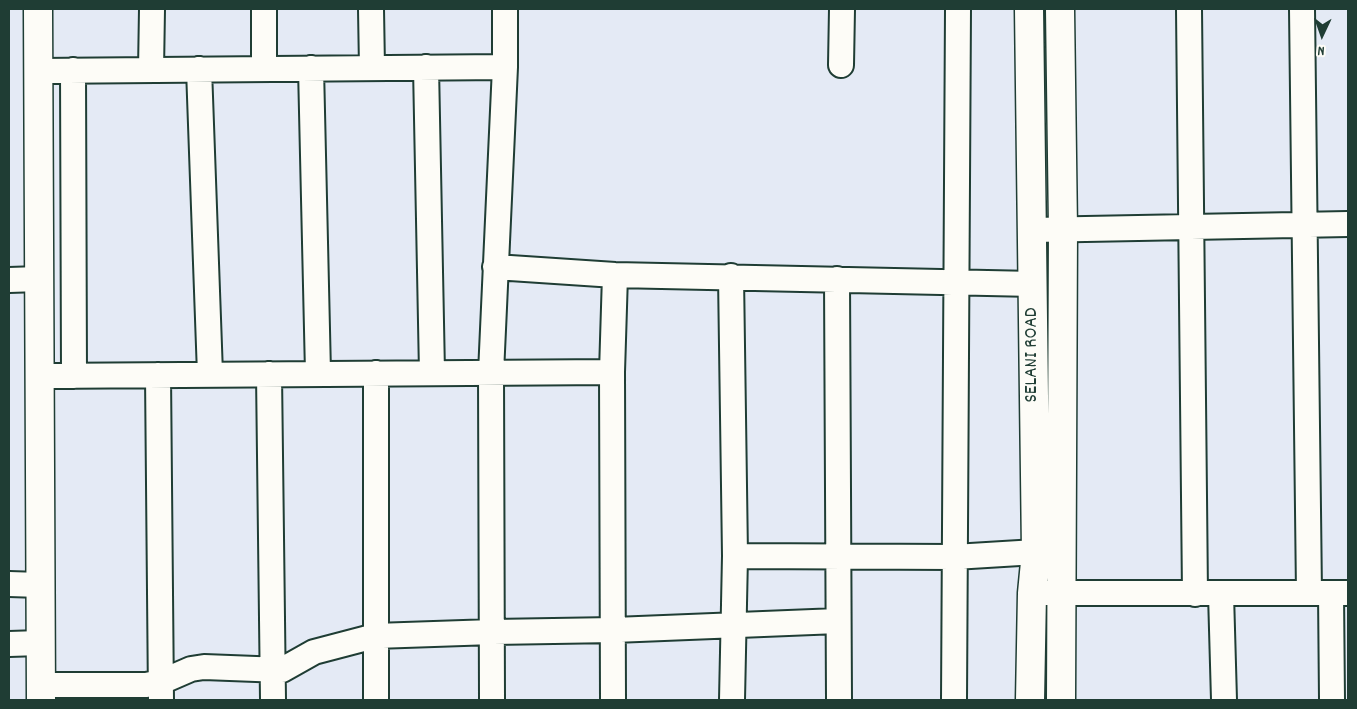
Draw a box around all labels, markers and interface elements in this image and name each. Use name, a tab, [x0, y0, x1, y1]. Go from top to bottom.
north arrow	[1297, 10, 1347, 60]
text: N	[1317, 40, 1325, 60]
street label: SELANI ROAD	[1022, 307, 1044, 403]

